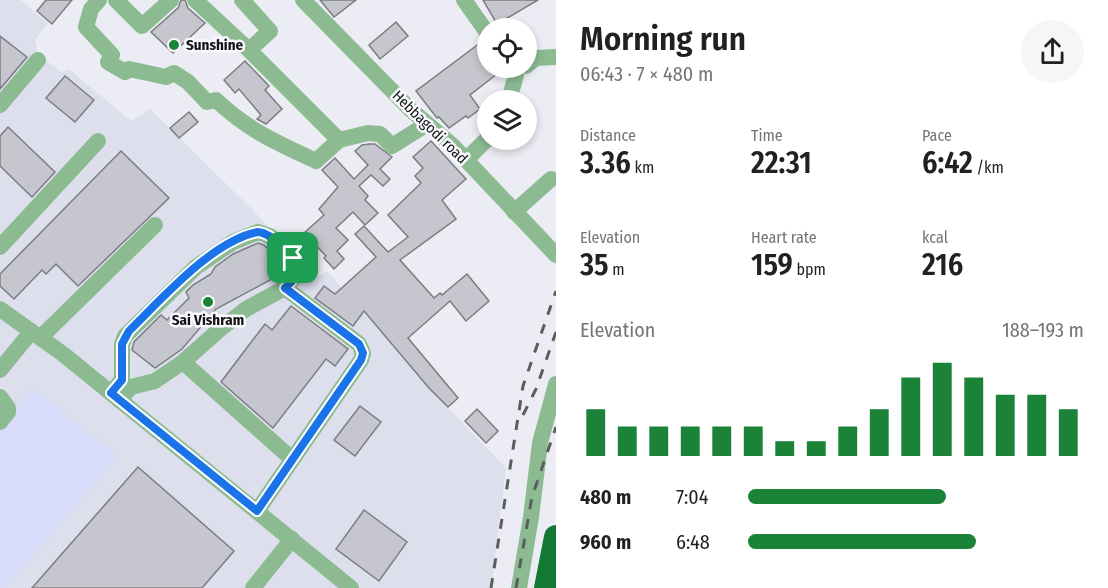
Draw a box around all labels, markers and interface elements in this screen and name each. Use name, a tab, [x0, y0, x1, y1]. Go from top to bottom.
map controls	[477, 18, 537, 150]
button: locate	[477, 18, 537, 78]
text: Morning run	[580, 19, 746, 59]
button: share	[1021, 20, 1084, 83]
place label: Sunshine	[186, 36, 244, 54]
marker: Sunshine	[167, 38, 181, 52]
text: 06:43 · 7 × 480 m	[580, 62, 713, 86]
street label: Hebbagodi road	[389, 87, 471, 167]
button: layers	[477, 90, 537, 150]
text: Distance	[580, 126, 636, 145]
text: Time	[751, 126, 783, 145]
text: Pace	[922, 126, 952, 145]
text: 3.36	[580, 145, 631, 181]
text: 22:31	[751, 145, 812, 181]
text: 6:42	[922, 145, 973, 181]
text: km	[631, 158, 654, 177]
text: /km	[973, 158, 1004, 177]
text: Elevation	[580, 228, 640, 247]
text: Heart rate	[751, 228, 817, 247]
text: kcal	[922, 228, 948, 247]
pin	[267, 232, 318, 283]
icon: arrive	[276, 241, 309, 274]
text: 35	[580, 247, 609, 283]
text: 159	[751, 247, 793, 283]
text: 216	[922, 247, 963, 283]
text: m	[609, 260, 625, 279]
text: bpm	[793, 260, 826, 279]
marker: Sai Vishram	[201, 295, 215, 309]
place label: Sai Vishram	[172, 311, 244, 329]
text: Elevation	[580, 318, 655, 342]
text: 188–193 m	[1002, 318, 1084, 342]
text: 480 m	[580, 485, 631, 509]
text: 7:04	[676, 485, 708, 509]
text: 960 m	[580, 530, 631, 554]
text: 6:48	[676, 530, 710, 554]

